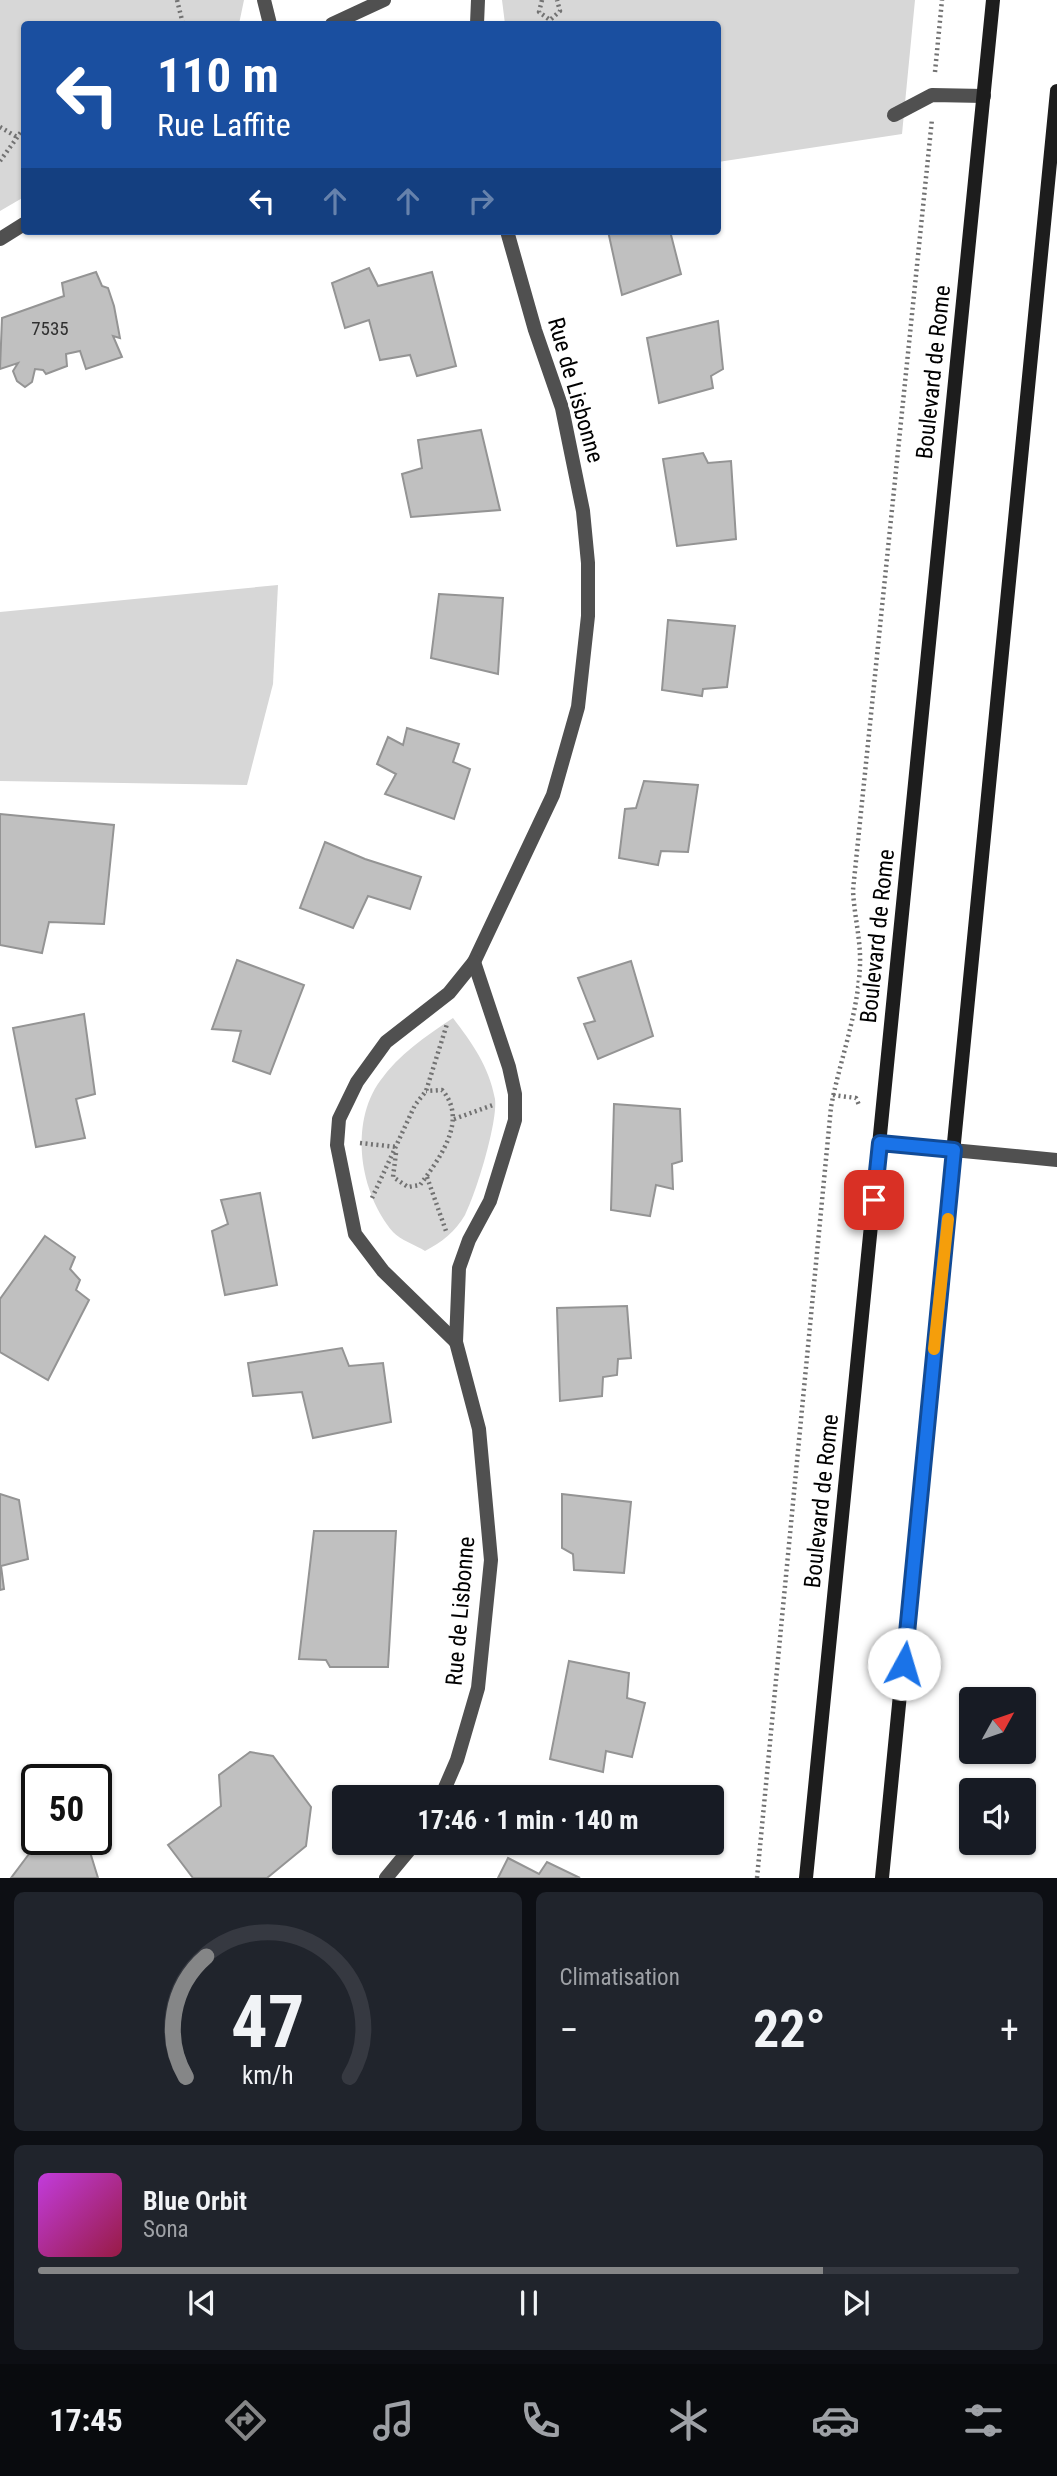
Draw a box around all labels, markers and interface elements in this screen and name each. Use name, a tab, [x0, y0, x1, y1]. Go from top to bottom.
text: 110 m	[157, 47, 279, 104]
icon: left	[42, 49, 133, 140]
text: Rue Laffite	[157, 106, 291, 144]
icon: left	[243, 182, 281, 220]
icon: ahead	[316, 182, 354, 220]
icon: ahead	[389, 182, 427, 220]
icon: right	[462, 182, 500, 220]
street label: Boulevard de Rome	[911, 284, 956, 460]
street label: Rue de Lisbonne	[542, 315, 609, 466]
house number: 7535	[31, 317, 69, 340]
street label: Boulevard de Rome	[855, 848, 900, 1024]
pin	[844, 1170, 904, 1230]
icon: arrive	[855, 1181, 893, 1219]
street label: Boulevard de Rome	[799, 1413, 844, 1589]
street label: Rue de Lisbonne	[441, 1535, 480, 1687]
position arrow	[867, 1627, 941, 1701]
north arrow	[959, 1687, 1036, 1764]
map controls	[959, 1687, 1036, 1855]
speed limit sign: 50	[21, 1764, 112, 1855]
button: sound	[959, 1778, 1036, 1855]
text: 17:46 · 1 min · 140 m	[418, 1805, 638, 1835]
text: Climatisation	[560, 1964, 680, 1991]
text: 47	[231, 1980, 305, 2066]
text: 22°	[753, 1999, 826, 2060]
text: −	[560, 2008, 579, 2052]
text: +	[1000, 2008, 1019, 2052]
text: km/h	[242, 2061, 293, 2090]
text: Blue Orbit	[143, 2186, 247, 2216]
text: Sona	[143, 2216, 189, 2243]
icon: previous	[183, 2284, 221, 2322]
icon: pause	[510, 2284, 548, 2322]
icon: next	[837, 2284, 875, 2322]
icon: directions	[221, 2396, 270, 2445]
icon: music	[369, 2396, 418, 2445]
icon: phone	[516, 2396, 565, 2445]
icon: climate	[664, 2396, 713, 2445]
icon: car	[811, 2396, 860, 2445]
icon: filters	[959, 2396, 1008, 2445]
text: 17:45	[49, 2401, 123, 2439]

